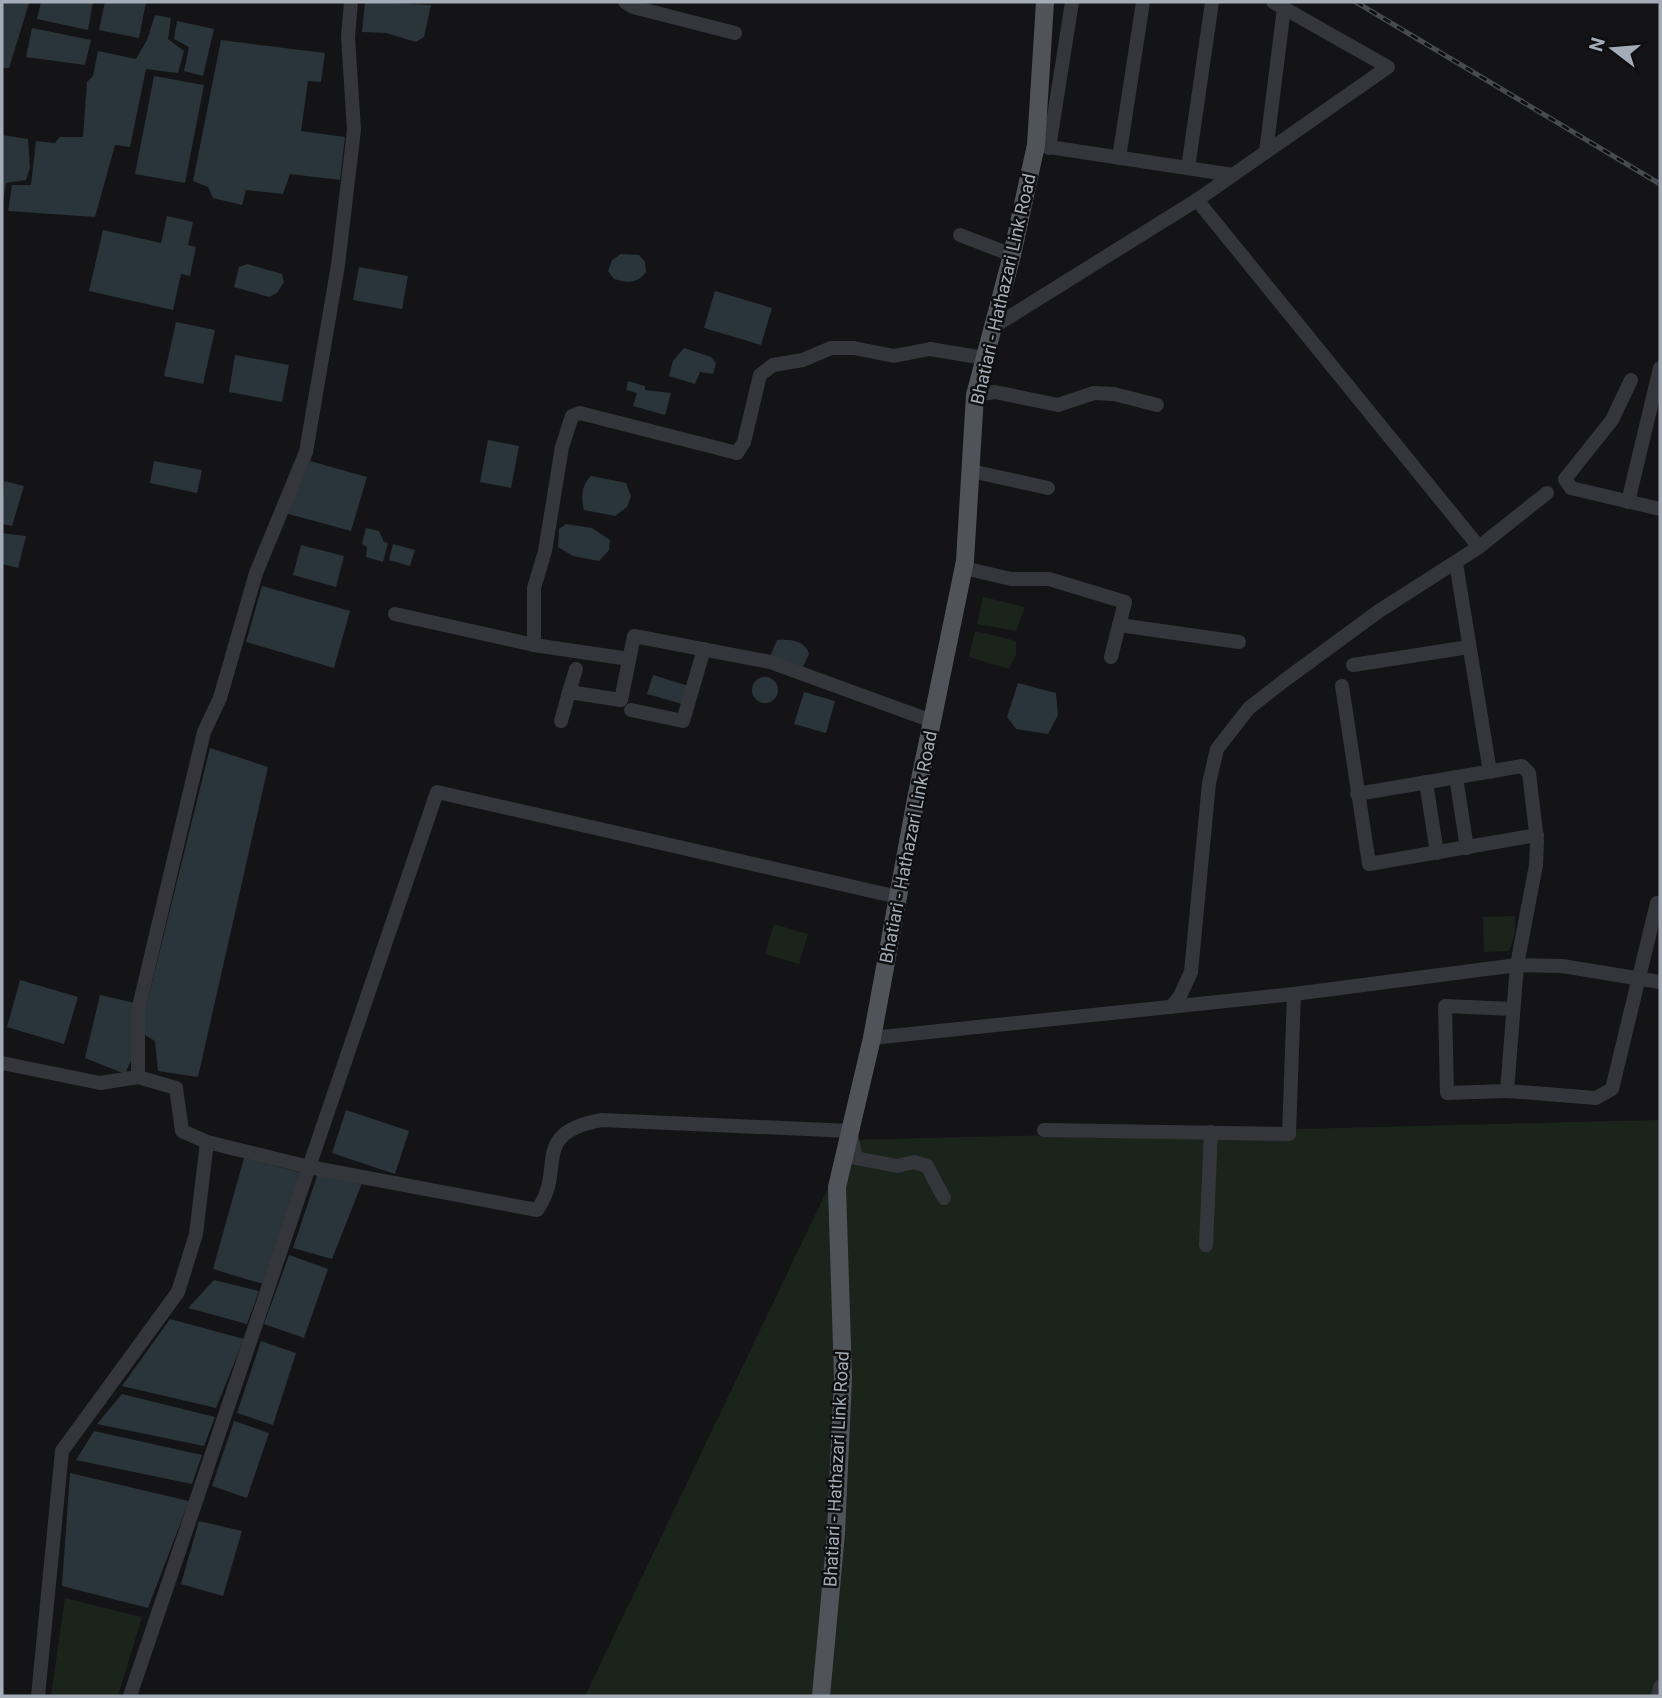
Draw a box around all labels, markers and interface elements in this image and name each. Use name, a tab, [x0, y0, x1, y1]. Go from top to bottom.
north arrow	[1578, 14, 1648, 84]
text: N	[1584, 35, 1610, 54]
street label: Bhatiari - Hathazari Link Road	[966, 172, 1040, 406]
street label: Bhatiari - Hathazari Link Road	[875, 729, 941, 965]
street label: Bhatiari - Hathazari Link Road	[819, 1351, 853, 1587]

